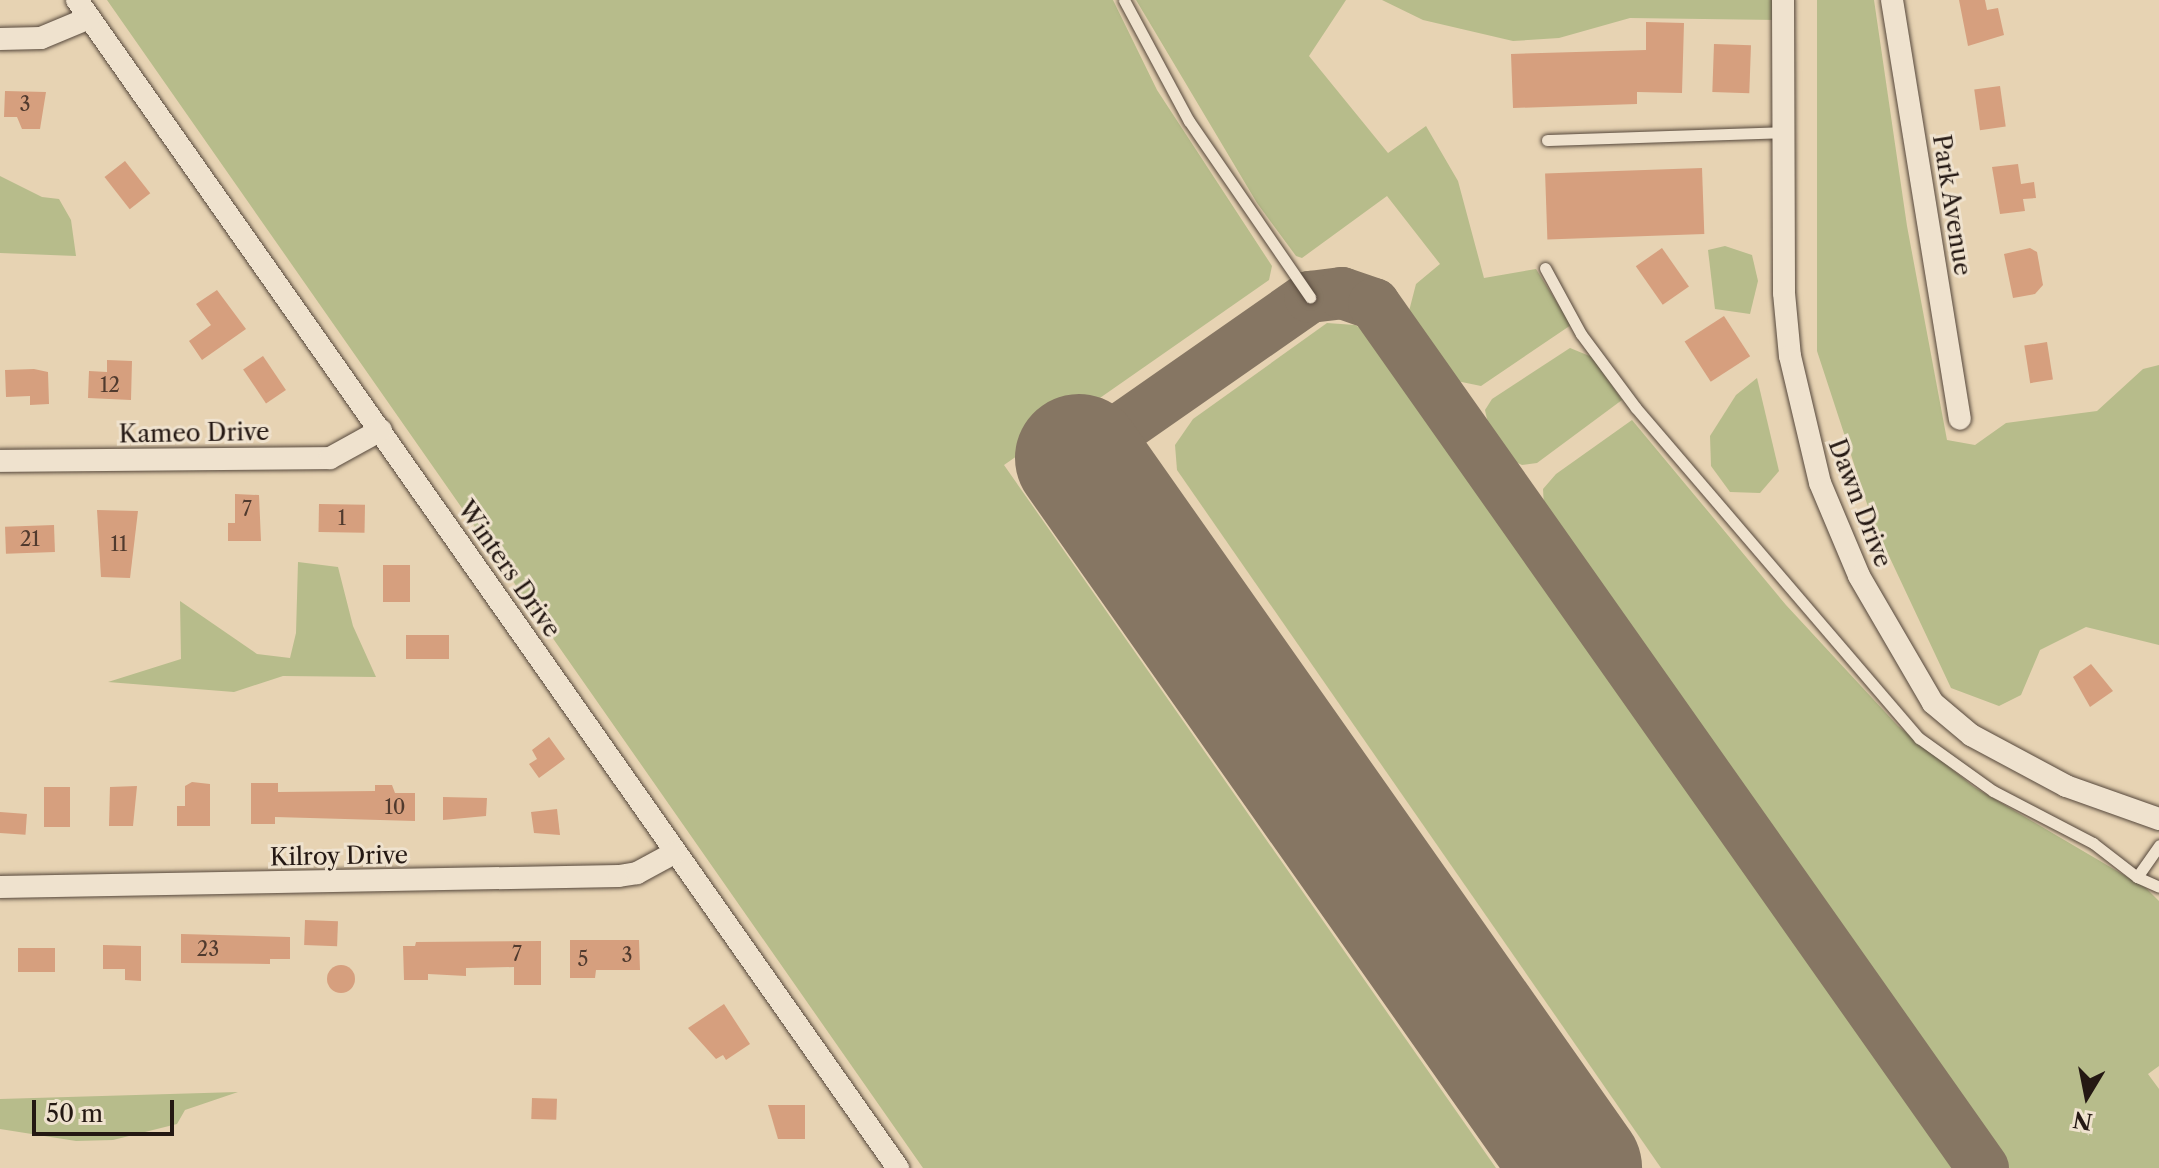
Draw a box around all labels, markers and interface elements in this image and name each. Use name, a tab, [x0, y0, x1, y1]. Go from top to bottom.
house number: 3	[19, 92, 31, 116]
street label: Park Avenue	[1927, 132, 1977, 278]
house number: 12	[100, 373, 120, 397]
street label: Kameo Drive	[118, 417, 270, 449]
street label: Dawn Drive	[1822, 435, 1898, 571]
street label: Winters Drive	[451, 495, 567, 643]
house number: 7	[242, 497, 252, 521]
house number: 1	[338, 506, 346, 530]
house number: 21	[20, 527, 40, 551]
house number: 11	[111, 532, 127, 556]
house number: 10	[384, 795, 406, 819]
street label: Kilroy Drive	[269, 840, 409, 872]
house number: 23	[197, 937, 219, 961]
house number: 7	[512, 942, 522, 966]
house number: 3	[621, 943, 633, 967]
house number: 5	[578, 947, 588, 971]
north arrow	[2047, 1056, 2127, 1136]
scale bar	[36, 1084, 178, 1134]
text: 50 m	[46, 1099, 103, 1128]
text: N	[2071, 1105, 2095, 1135]

